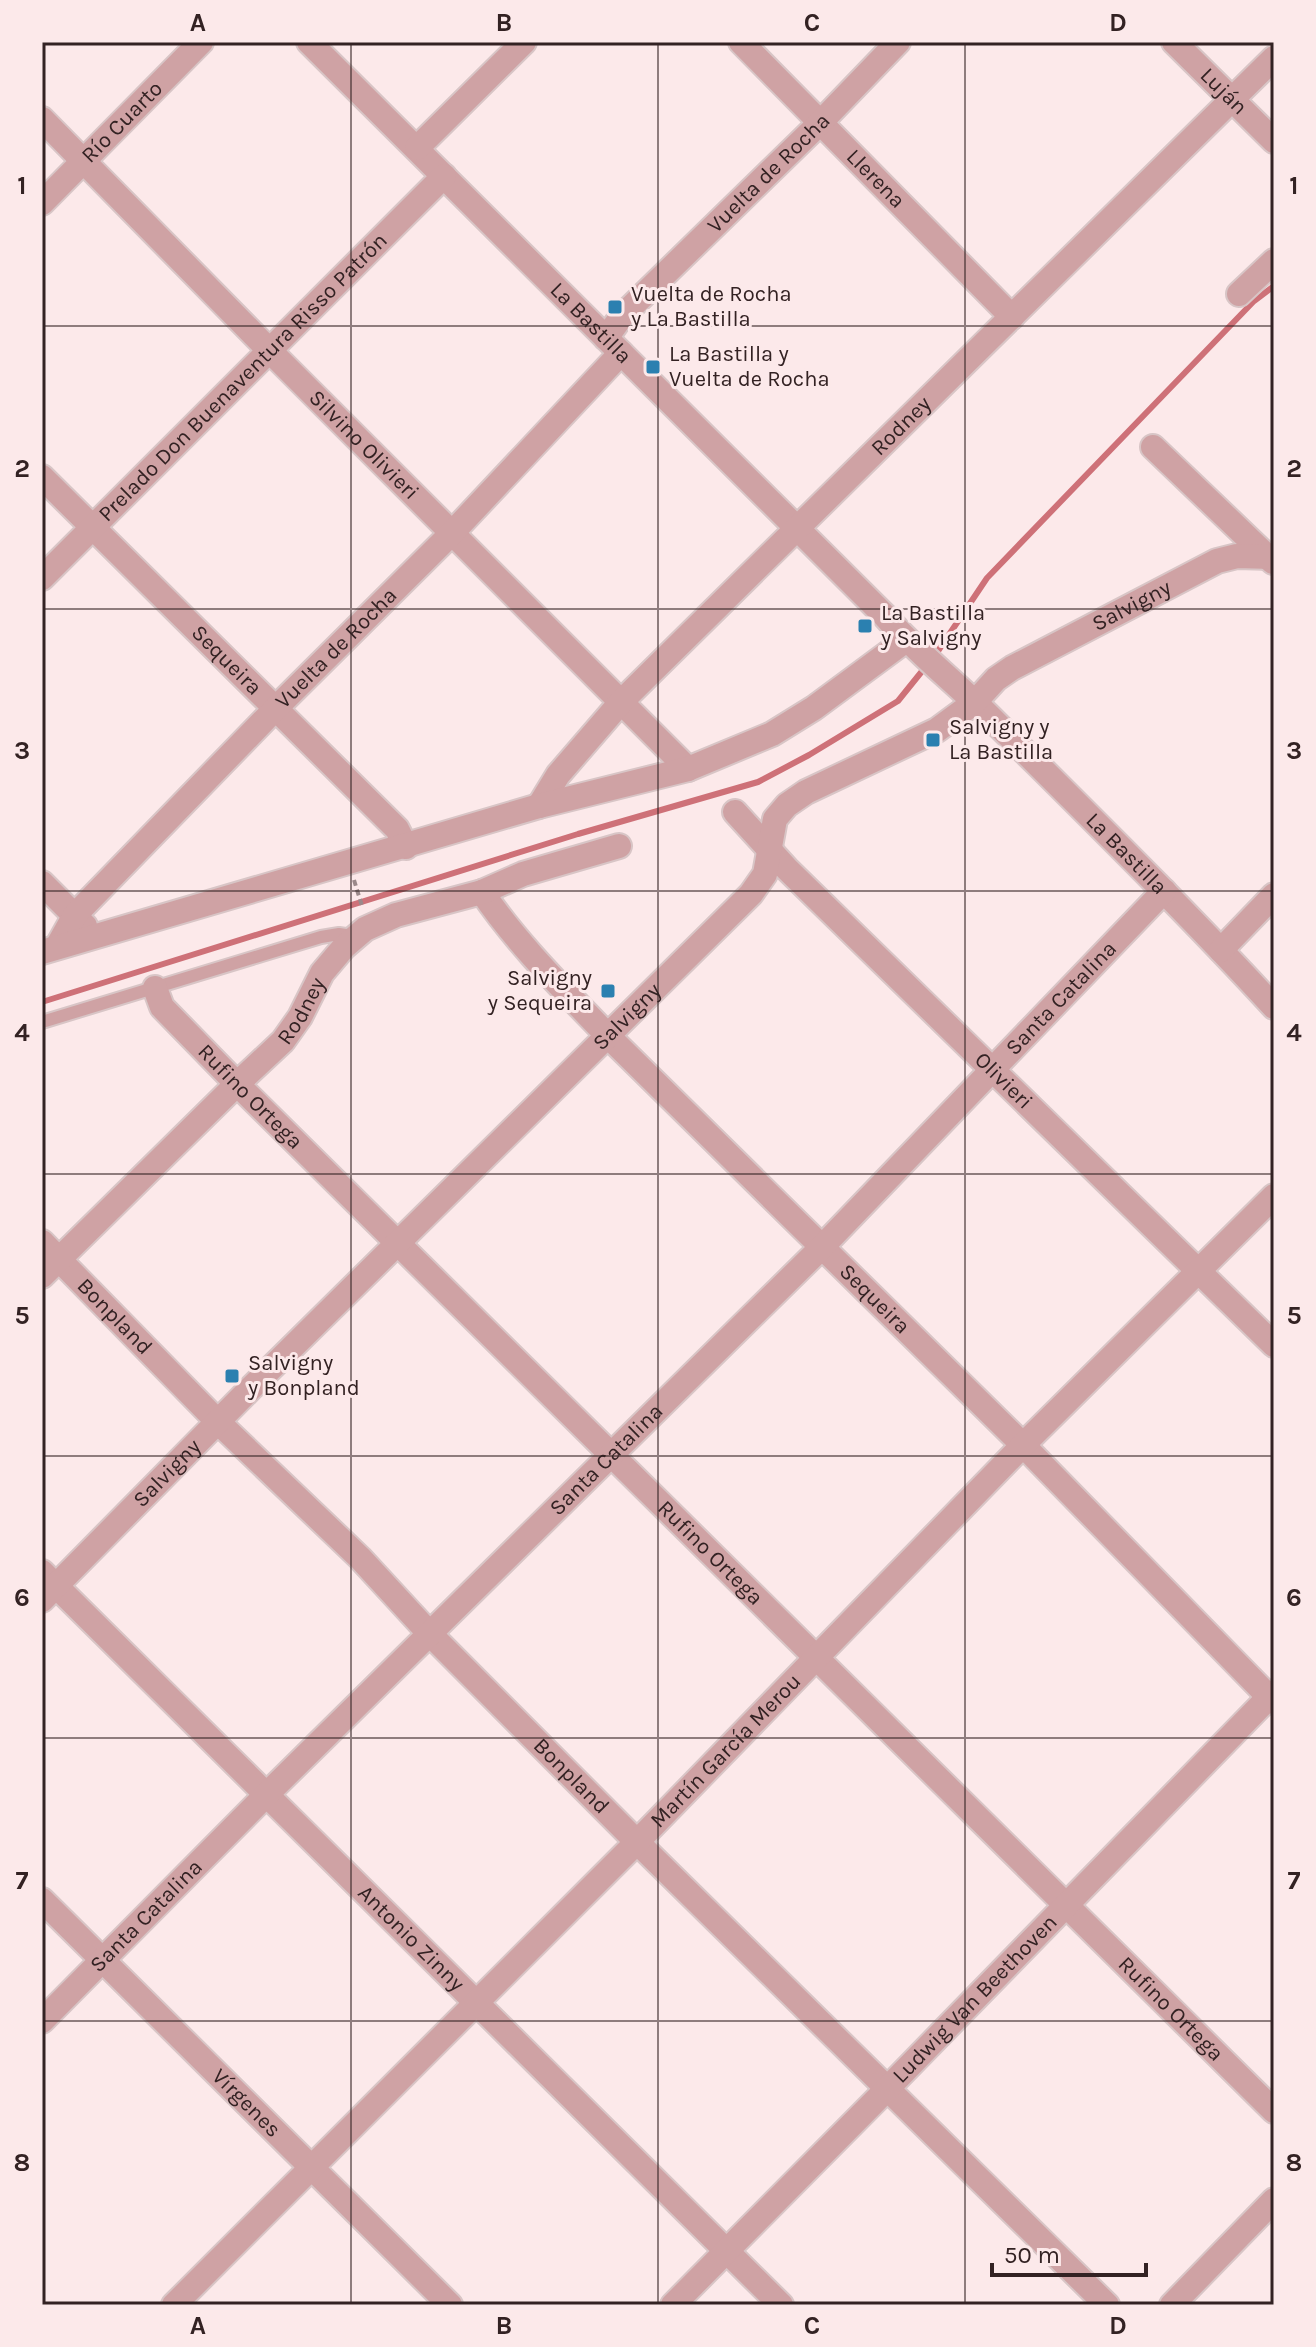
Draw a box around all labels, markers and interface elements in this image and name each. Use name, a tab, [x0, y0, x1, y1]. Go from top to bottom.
text: A	[190, 7, 206, 38]
text: B	[496, 7, 512, 38]
text: C	[804, 7, 820, 38]
text: D	[1109, 7, 1127, 38]
street label: Luján	[1195, 62, 1253, 120]
street label: Río Cuarto	[76, 76, 168, 168]
street label: Vuelta de Rocha	[702, 108, 835, 238]
street label: Llerena	[841, 144, 910, 214]
text: 1	[17, 170, 27, 201]
text: 1	[1289, 170, 1299, 201]
street label: Prelado Don Buenaventura Risso Patrón	[93, 227, 393, 527]
street label: La Bastilla	[545, 277, 637, 369]
place label: Vuelta de Rocha y La Bastilla	[630, 281, 792, 332]
marker: Vuelta de Rocha y La Bastilla	[606, 298, 624, 316]
place label: La Bastilla y Vuelta de Rocha	[669, 341, 830, 392]
marker: La Bastilla y Vuelta de Rocha	[644, 358, 662, 376]
street label: Silvino Olivieri	[304, 385, 424, 505]
street label: Rodney	[866, 391, 936, 461]
text: 2	[14, 453, 30, 484]
text: 2	[1286, 453, 1302, 484]
street label: Salvigny	[1088, 574, 1175, 637]
street label: Vuelta de Rocha	[270, 582, 402, 714]
place label: La Bastilla y Salvigny	[880, 600, 985, 651]
marker: La Bastilla y Salvigny	[856, 617, 874, 635]
street label: Sequeira	[186, 620, 267, 701]
place label: Salvigny y La Bastilla	[949, 714, 1053, 765]
marker: Salvigny y La Bastilla	[924, 731, 942, 749]
text: 3	[14, 735, 30, 766]
text: 3	[1286, 735, 1302, 766]
street label: La Bastilla	[1081, 807, 1172, 900]
street label: Santa Catalina	[1000, 936, 1122, 1061]
place label: Salvigny y Sequeira	[487, 965, 592, 1016]
street label: Rodney	[272, 973, 331, 1050]
street label: Salvigny	[587, 978, 666, 1056]
marker: Salvigny y Sequeira	[599, 982, 617, 1000]
text: 4	[14, 1017, 30, 1048]
text: 4	[1286, 1017, 1302, 1048]
street label: Rufino Ortega	[192, 1039, 308, 1155]
street label: Olivieri	[969, 1047, 1038, 1115]
street label: Sequeira	[834, 1258, 915, 1339]
street label: Bonpland	[72, 1273, 158, 1360]
text: 5	[14, 1300, 30, 1331]
text: 5	[1286, 1300, 1302, 1331]
place label: Salvigny y Bonpland	[247, 1350, 360, 1401]
marker: Salvigny y Bonpland	[223, 1367, 241, 1385]
street label: Santa Catalina	[544, 1398, 668, 1521]
street label: Salvigny	[128, 1434, 206, 1513]
street label: Rufino Ortega	[652, 1495, 768, 1611]
text: 6	[14, 1582, 30, 1613]
text: 6	[1286, 1582, 1302, 1613]
street label: Martín García Merou	[645, 1668, 806, 1833]
street label: Bonpland	[528, 1733, 615, 1819]
street label: Santa Catalina	[85, 1854, 208, 1978]
text: 7	[16, 1865, 29, 1896]
text: 7	[1288, 1865, 1301, 1896]
street label: Antonio Zinny	[352, 1880, 470, 1997]
street label: Ludwig Van Beethoven	[887, 1909, 1063, 2088]
street label: Rufino Ortega	[1113, 1951, 1229, 2067]
street label: Vírgenes	[207, 2063, 286, 2143]
text: 8	[14, 2147, 30, 2178]
text: 8	[1286, 2147, 1302, 2178]
scale bar	[992, 2227, 1146, 2277]
text: 50 m	[1004, 2241, 1060, 2269]
text: A	[190, 2310, 206, 2341]
text: B	[496, 2310, 512, 2341]
text: C	[804, 2310, 820, 2341]
text: D	[1109, 2310, 1127, 2341]

